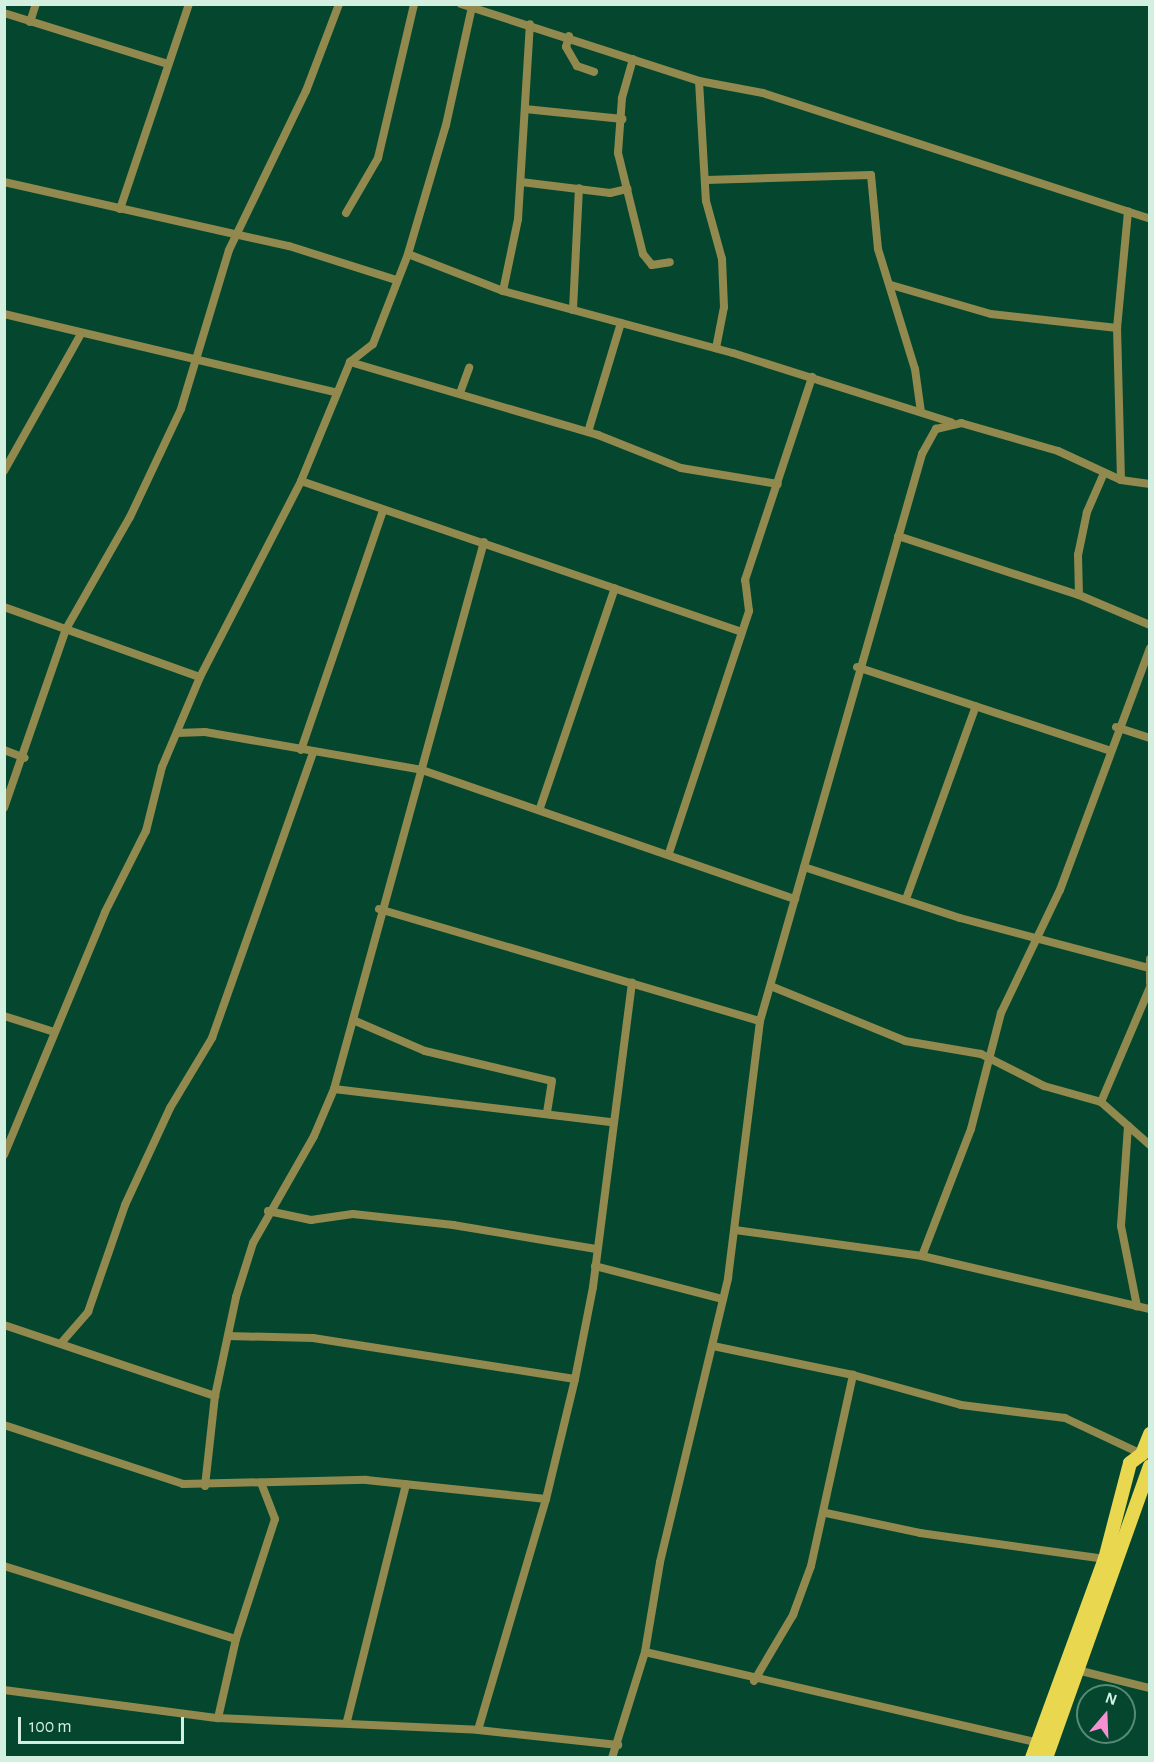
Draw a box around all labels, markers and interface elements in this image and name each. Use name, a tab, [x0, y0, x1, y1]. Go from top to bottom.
north arrow	[1076, 1684, 1136, 1744]
text: N	[1103, 1689, 1119, 1708]
scale bar	[21, 1705, 188, 1743]
text: 100 m	[29, 1718, 72, 1736]

